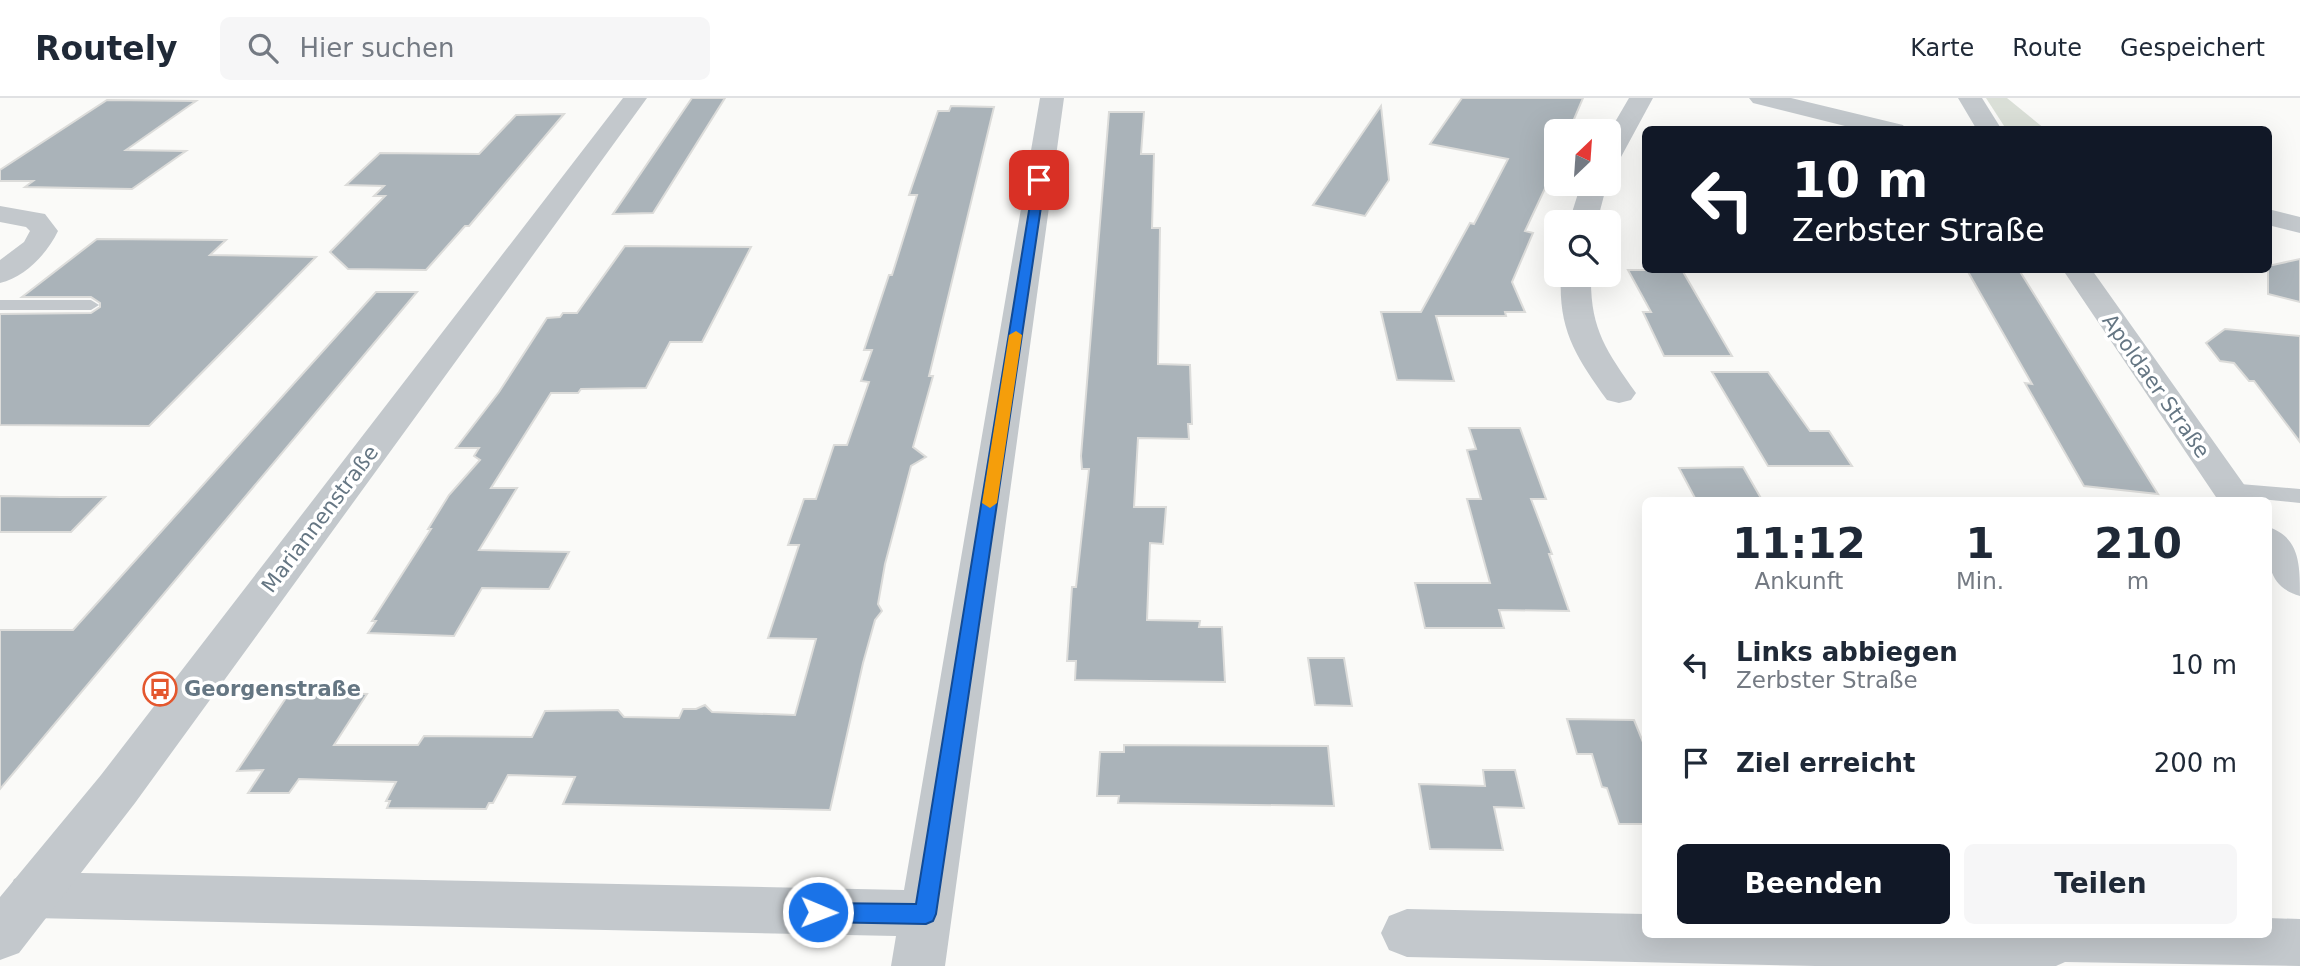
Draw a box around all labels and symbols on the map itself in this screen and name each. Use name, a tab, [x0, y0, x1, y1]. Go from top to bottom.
north arrow	[1544, 119, 1620, 196]
pin	[1009, 150, 1069, 210]
street label: Apoldaer Straße	[2097, 309, 2215, 463]
street label: Mariannenstraße	[257, 441, 383, 597]
bus stop icon: Georgenstraße	[141, 670, 179, 708]
place label: Georgenstraße	[184, 677, 361, 701]
position arrow	[781, 875, 855, 949]

